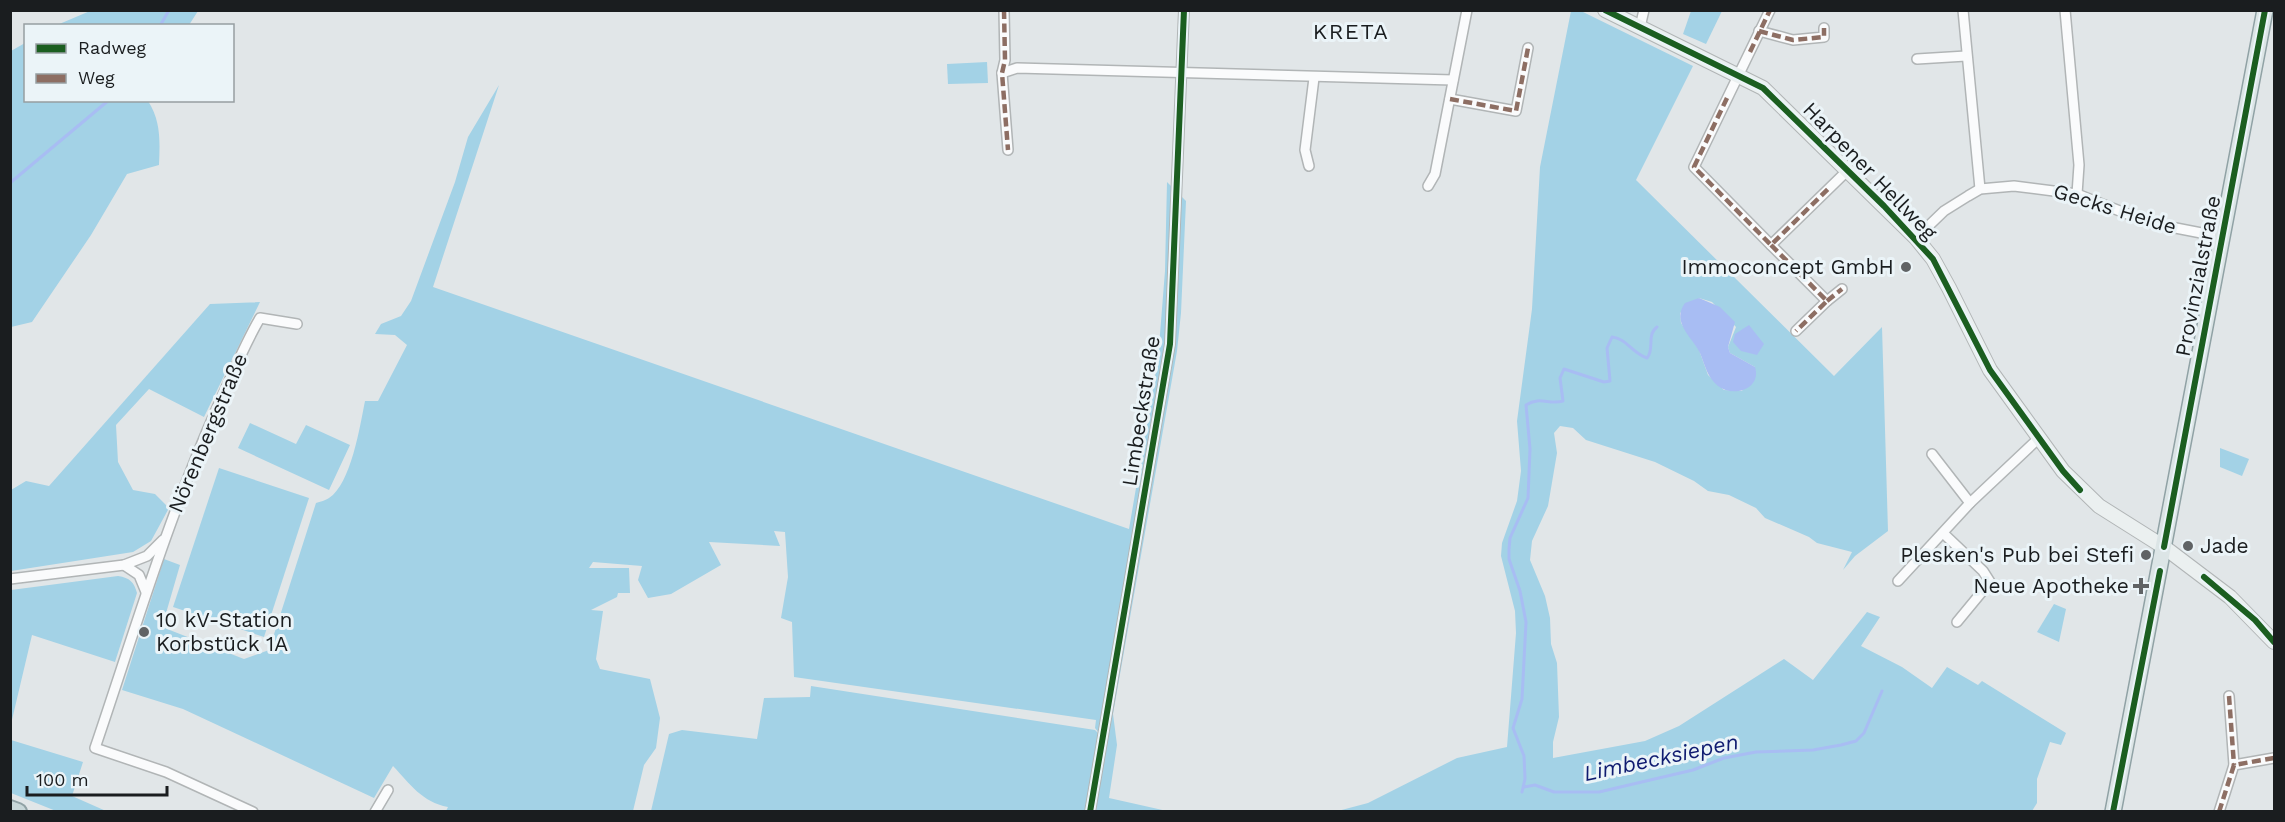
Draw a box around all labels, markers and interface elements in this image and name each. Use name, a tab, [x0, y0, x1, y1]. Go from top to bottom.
district label: KRETA	[1313, 19, 1389, 44]
legend	[24, 24, 234, 102]
text: Radweg	[78, 37, 147, 58]
text: Weg	[78, 67, 115, 88]
street label: Harpener Hellweg	[1798, 97, 1943, 245]
street label: Gecks Heide	[2051, 178, 2180, 239]
street label: Provinzialstraße	[2170, 193, 2225, 358]
place label: Immoconcept GmbH	[1681, 254, 1894, 279]
marker: Immoconcept GmbH	[1899, 260, 1913, 274]
street label: Limbeckstraße	[1116, 334, 1165, 488]
street label: Nörenbergstraße	[163, 349, 252, 516]
place label: Jade	[2200, 533, 2249, 558]
marker: Jade	[2181, 539, 2195, 553]
place label: Plesken's Pub bei Stefi	[1900, 542, 2134, 567]
marker: Plesken's Pub bei Stefi	[2139, 548, 2153, 562]
place label: Neue Apotheke	[1973, 573, 2129, 598]
marker: Neue Apotheke	[2134, 579, 2148, 593]
place label: 10 kV-Station Korbstück 1A	[156, 607, 293, 656]
marker: 10 kV-Station Korbstück 1A	[137, 625, 151, 639]
water label: Limbecksiepen	[1581, 729, 1741, 786]
scale bar	[27, 759, 166, 797]
text: 100 m	[36, 769, 89, 790]

